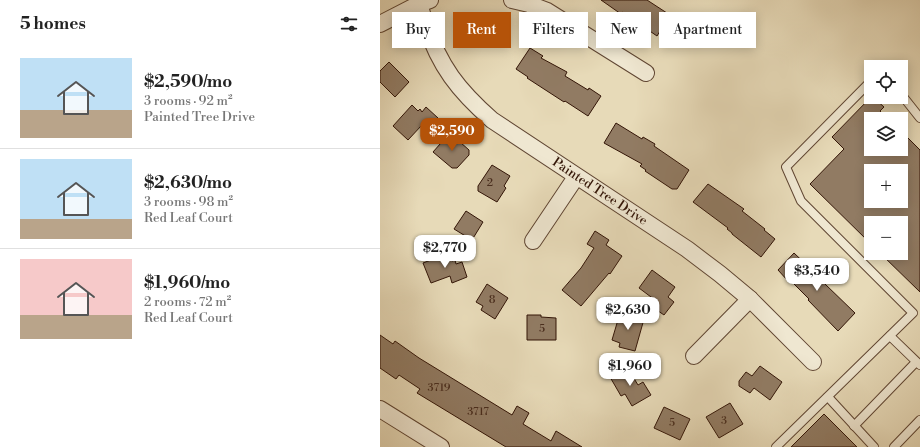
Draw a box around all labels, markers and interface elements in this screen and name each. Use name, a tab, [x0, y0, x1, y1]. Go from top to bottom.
chip: Buy	[392, 12, 445, 48]
chip: Rent	[453, 12, 511, 48]
chip: Filters	[519, 12, 588, 48]
chip: New	[596, 12, 651, 48]
chip: Apartment	[659, 12, 756, 48]
text: 5 homes	[20, 13, 86, 35]
icon: filters	[338, 13, 360, 35]
map controls	[864, 60, 908, 260]
button: locate	[864, 60, 908, 104]
text: $2,590/mo	[144, 71, 232, 93]
icon: home	[52, 74, 100, 122]
text: 3 rooms · 92 m²	[144, 93, 232, 109]
text: Painted Tree Drive	[144, 109, 255, 125]
button: layers	[864, 112, 908, 156]
pin: $2,590	[419, 118, 485, 152]
text: $2,590	[429, 123, 475, 139]
street label: Painted Tree Drive	[549, 154, 651, 229]
button: +	[864, 164, 908, 208]
text: $2,630/mo	[144, 172, 232, 194]
icon: home	[52, 175, 100, 223]
house number: 2	[487, 176, 493, 190]
text: 3 rooms · 98 m²	[144, 194, 233, 210]
text: Red Leaf Court	[144, 210, 233, 226]
button: −	[864, 216, 908, 260]
pin: $2,770	[412, 235, 478, 269]
text: $2,770	[423, 240, 467, 256]
pin: $3,540	[784, 258, 850, 292]
text: $3,540	[794, 263, 840, 279]
text: $1,960/mo	[144, 272, 230, 294]
icon: home	[52, 275, 100, 323]
house number: 8	[489, 293, 496, 307]
text: 2 rooms · 72 m²	[144, 294, 231, 310]
pin: $2,630	[595, 297, 661, 331]
text: $2,630	[605, 302, 651, 318]
text: Red Leaf Court	[144, 310, 233, 326]
house number: 5	[539, 322, 545, 336]
pin: $1,960	[597, 353, 663, 387]
text: $1,960	[608, 358, 652, 374]
house number: 3719	[428, 381, 451, 395]
house number: 3717	[467, 405, 489, 419]
house number: 3	[721, 414, 727, 428]
house number: 5	[669, 416, 675, 430]

